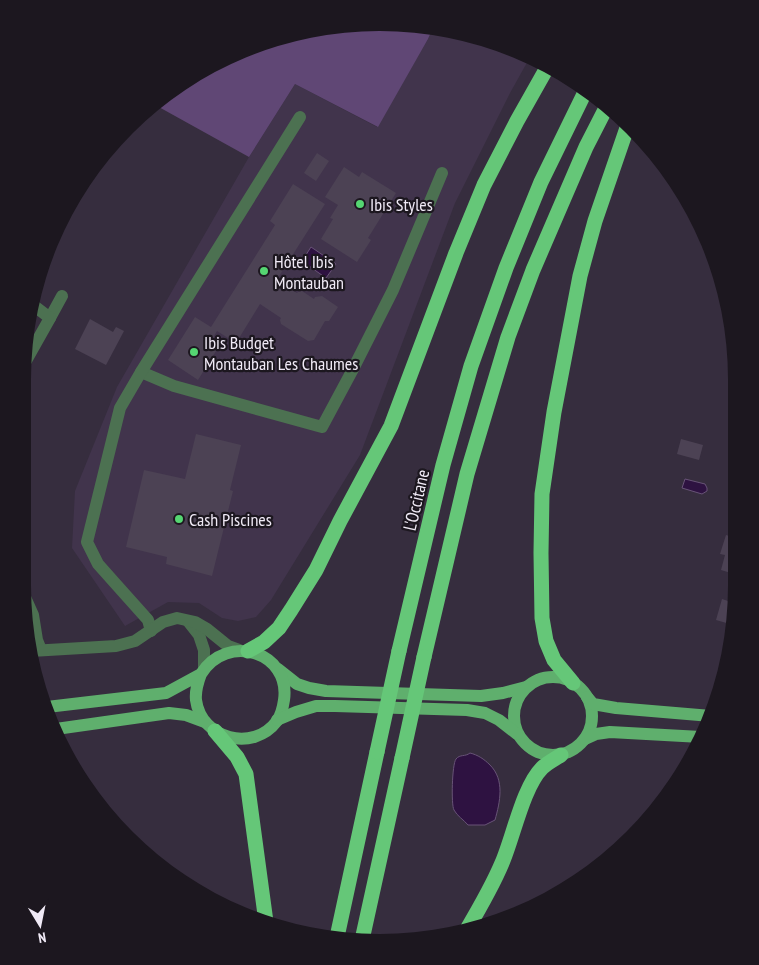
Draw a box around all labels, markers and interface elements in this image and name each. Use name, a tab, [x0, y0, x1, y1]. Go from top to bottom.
place label: Ibis Styles	[370, 193, 433, 216]
marker: Ibis Styles	[354, 198, 366, 210]
place label: Hôtel Ibis Montauban	[274, 250, 344, 294]
marker: Hôtel Ibis Montauban	[258, 265, 270, 277]
place label: Ibis Budget Montauban Les Chaumes	[204, 331, 358, 375]
marker: Ibis Budget Montauban Les Chaumes	[188, 346, 200, 358]
street label: L'Occitane	[398, 467, 434, 533]
place label: Cash Piscines	[189, 508, 272, 531]
marker: Cash Piscines	[173, 513, 185, 525]
north arrow	[15, 900, 65, 950]
text: N	[37, 928, 48, 947]

